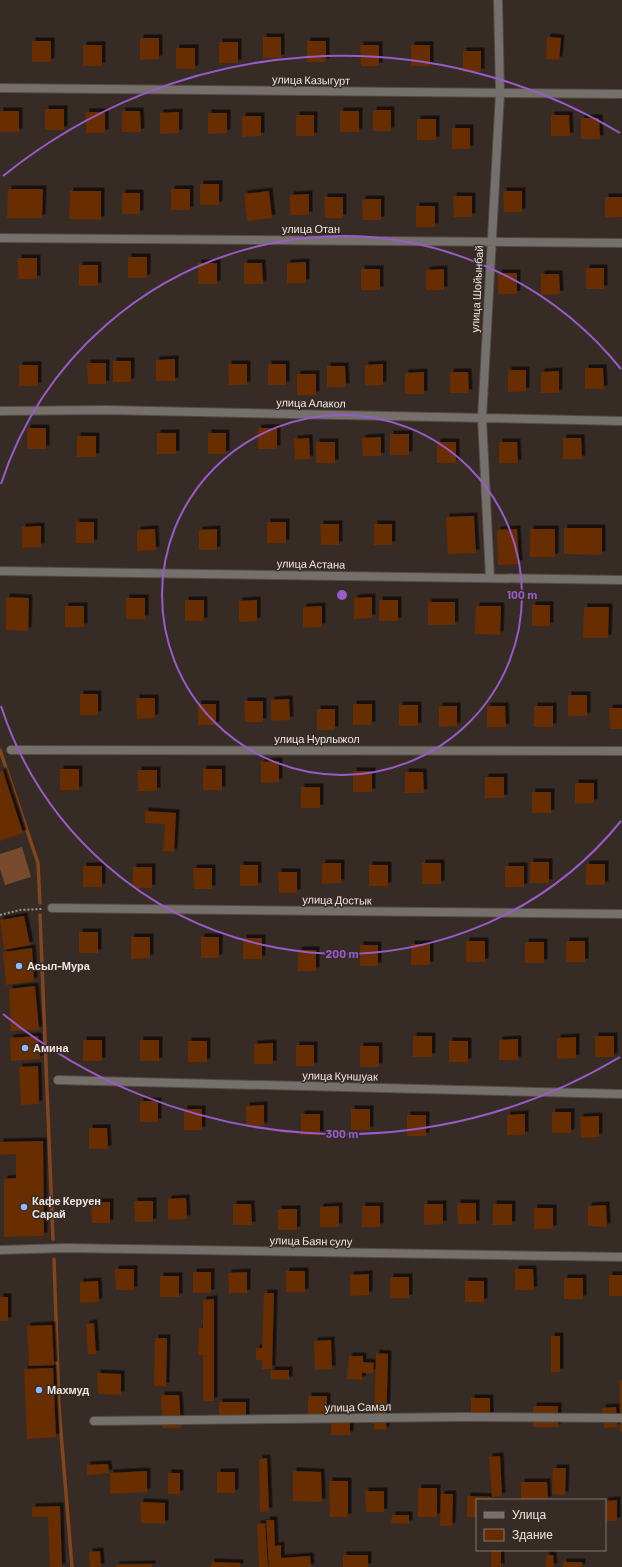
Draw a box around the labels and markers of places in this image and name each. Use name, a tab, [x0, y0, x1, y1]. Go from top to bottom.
centre of rings	[335, 588, 349, 602]
place label: Асыл-Мура	[27, 959, 91, 972]
marker: Асыл-Мура	[14, 961, 24, 971]
place label: Амина	[33, 1041, 69, 1054]
marker: Амина	[20, 1043, 30, 1053]
place label: Кафе Керуен Сарай	[32, 1194, 101, 1220]
marker: Кафе Керуен Сарай	[19, 1202, 29, 1212]
place label: Махмуд	[47, 1383, 89, 1396]
marker: Махмуд	[34, 1385, 44, 1395]

